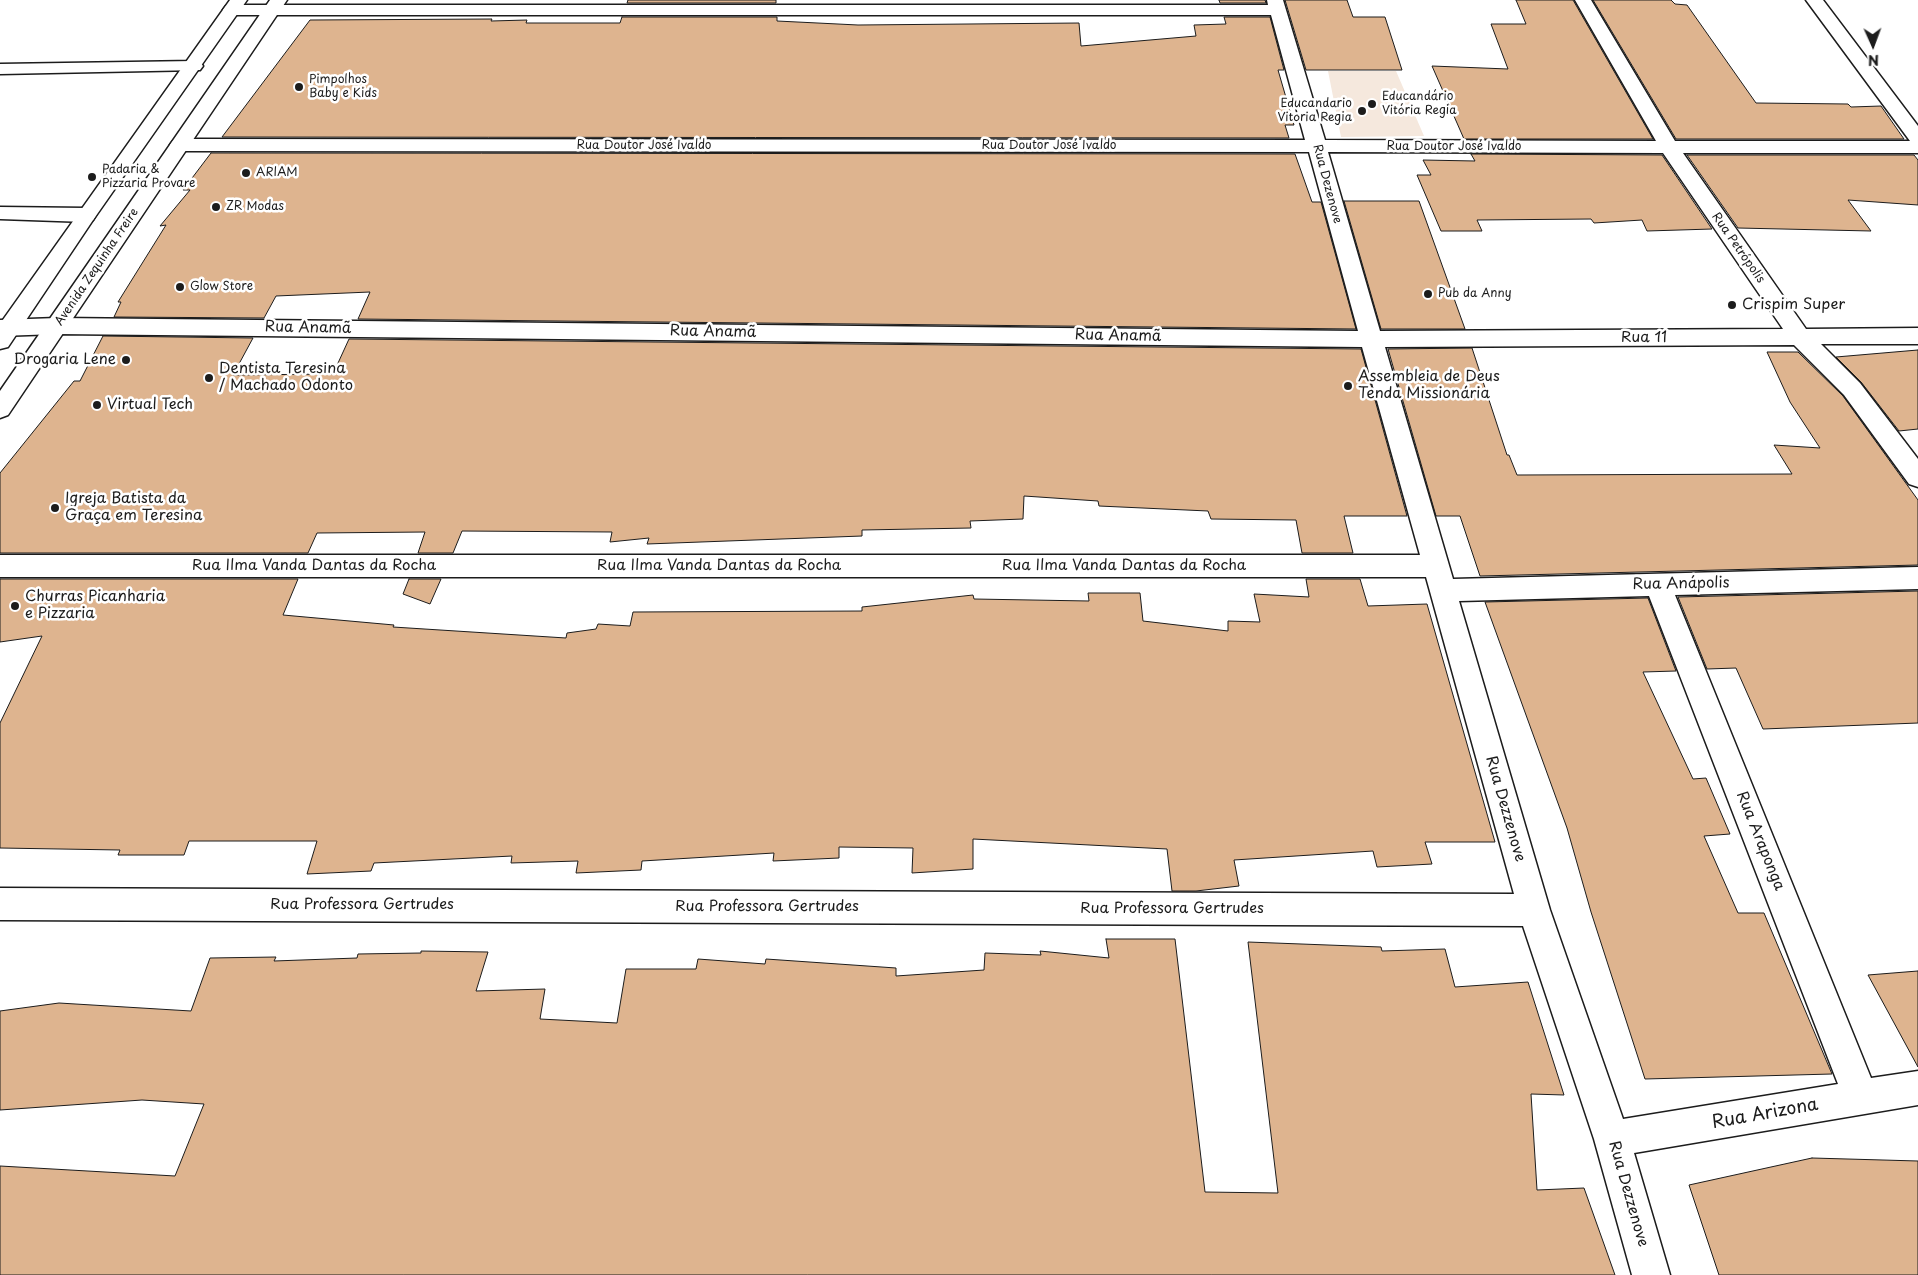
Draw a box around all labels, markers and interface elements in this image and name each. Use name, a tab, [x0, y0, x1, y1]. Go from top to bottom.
north arrow	[1848, 20, 1898, 70]
text: N	[1868, 50, 1879, 71]
place label: Pimpolhos Baby e Kids	[309, 73, 377, 101]
marker: Pimpolhos Baby e Kids	[293, 81, 305, 93]
place label: Educandário Vitória Regia	[1382, 90, 1457, 118]
place label: Educandario Vitoria Regia	[1277, 97, 1352, 125]
marker: Educandário Vitória Regia	[1366, 98, 1378, 110]
marker: Educandario Vitoria Regia	[1356, 105, 1368, 117]
street label: Rua Doutor José Ivaldo	[577, 139, 711, 153]
street label: Rua Doutor José Ivaldo	[982, 139, 1116, 153]
street label: Rua Doutor José Ivaldo	[1387, 140, 1521, 154]
street label: Rua Dezenove	[1309, 143, 1345, 225]
place label: Padaria & Pizzaria Provare	[102, 163, 195, 191]
place label: ARIAM	[256, 166, 298, 180]
marker: ARIAM	[240, 167, 252, 179]
marker: Padaria & Pizzaria Provare	[86, 171, 98, 183]
place label: ZR Modas	[226, 200, 284, 214]
marker: ZR Modas	[210, 201, 222, 213]
street label: Avenida Zequinha Freire	[52, 206, 142, 328]
street label: Rua Petrópolis	[1708, 210, 1768, 286]
place label: Glow Store	[190, 280, 253, 294]
marker: Glow Store	[174, 281, 186, 293]
place label: Pub da Anny	[1438, 287, 1512, 301]
marker: Pub da Anny	[1422, 288, 1434, 300]
place label: Crispim Super	[1742, 296, 1845, 314]
marker: Crispim Super	[1726, 299, 1738, 311]
street label: Rua Anamã	[264, 318, 352, 338]
street label: Rua Anamã	[669, 322, 757, 342]
street label: Rua Anamã	[1074, 326, 1162, 346]
street label: Rua 11	[1621, 329, 1667, 347]
place label: Drogaria Lene	[14, 351, 116, 369]
marker: Drogaria Lene	[120, 354, 132, 366]
place label: Dentista Teresina / Machado Odonto	[219, 360, 353, 395]
place label: Assembleia de Deus Tenda Missionária	[1358, 368, 1500, 403]
marker: Dentista Teresina / Machado Odonto	[203, 372, 215, 384]
marker: Assembleia de Deus Tenda Missionária	[1342, 380, 1354, 392]
place label: Virtual Tech	[107, 396, 193, 414]
marker: Virtual Tech	[91, 399, 103, 411]
place label: Igreja Batista da Graça em Teresina	[65, 490, 202, 525]
marker: Igreja Batista da Graça em Teresina	[49, 502, 61, 514]
street label: Rua Ilma Vanda Dantas da Rocha	[192, 557, 436, 575]
street label: Rua Ilma Vanda Dantas da Rocha	[597, 557, 841, 575]
street label: Rua Ilma Vanda Dantas da Rocha	[1002, 557, 1246, 575]
street label: Rua Anápolis	[1632, 574, 1730, 594]
place label: Churras Picanharia e Pizzaria	[25, 588, 165, 623]
marker: Churras Picanharia e Pizzaria	[9, 600, 21, 612]
street label: Rua Dezzenove	[1481, 754, 1529, 864]
street label: Rua Araponga	[1732, 789, 1788, 893]
street label: Rua Professora Gertrudes	[270, 896, 454, 914]
street label: Rua Professora Gertrudes	[675, 898, 859, 916]
street label: Rua Professora Gertrudes	[1080, 900, 1264, 918]
street label: Rua Arizona	[1710, 1094, 1820, 1134]
street label: Rua Dezzenove	[1604, 1139, 1652, 1249]

